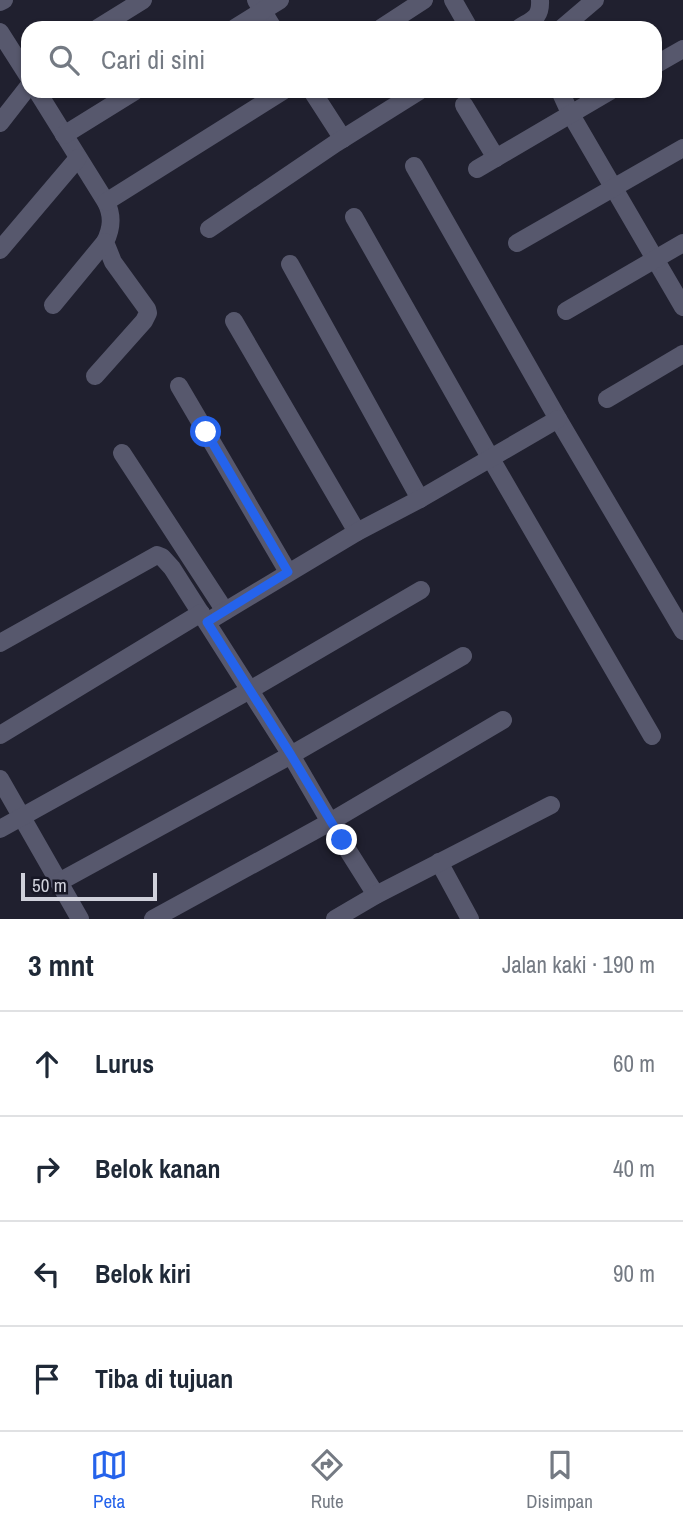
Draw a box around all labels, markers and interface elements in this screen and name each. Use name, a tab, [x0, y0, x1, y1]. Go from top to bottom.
search box	[21, 21, 662, 98]
icon: search	[45, 41, 83, 79]
text: Cari di sini	[101, 42, 205, 77]
route start	[190, 416, 221, 447]
route end	[326, 824, 357, 855]
scale bar	[21, 870, 158, 902]
text: 50 m	[32, 872, 67, 898]
text: 3 mnt	[28, 945, 94, 985]
text: Jalan kaki · 190 m	[502, 949, 655, 980]
icon: ahead	[28, 1045, 66, 1083]
text: Lurus	[95, 1046, 154, 1081]
text: 60 m	[613, 1048, 655, 1079]
icon: right	[28, 1150, 66, 1188]
text: Belok kanan	[95, 1151, 221, 1186]
text: 40 m	[613, 1153, 655, 1184]
icon: left	[28, 1255, 66, 1293]
text: Belok kiri	[95, 1256, 191, 1291]
text: 90 m	[613, 1258, 655, 1289]
icon: arrive	[28, 1360, 66, 1398]
text: Tiba di tujuan	[95, 1361, 233, 1396]
tab: Peta	[90, 1446, 128, 1514]
tab: Rute	[308, 1446, 346, 1514]
tab: Disimpan	[526, 1446, 593, 1514]

